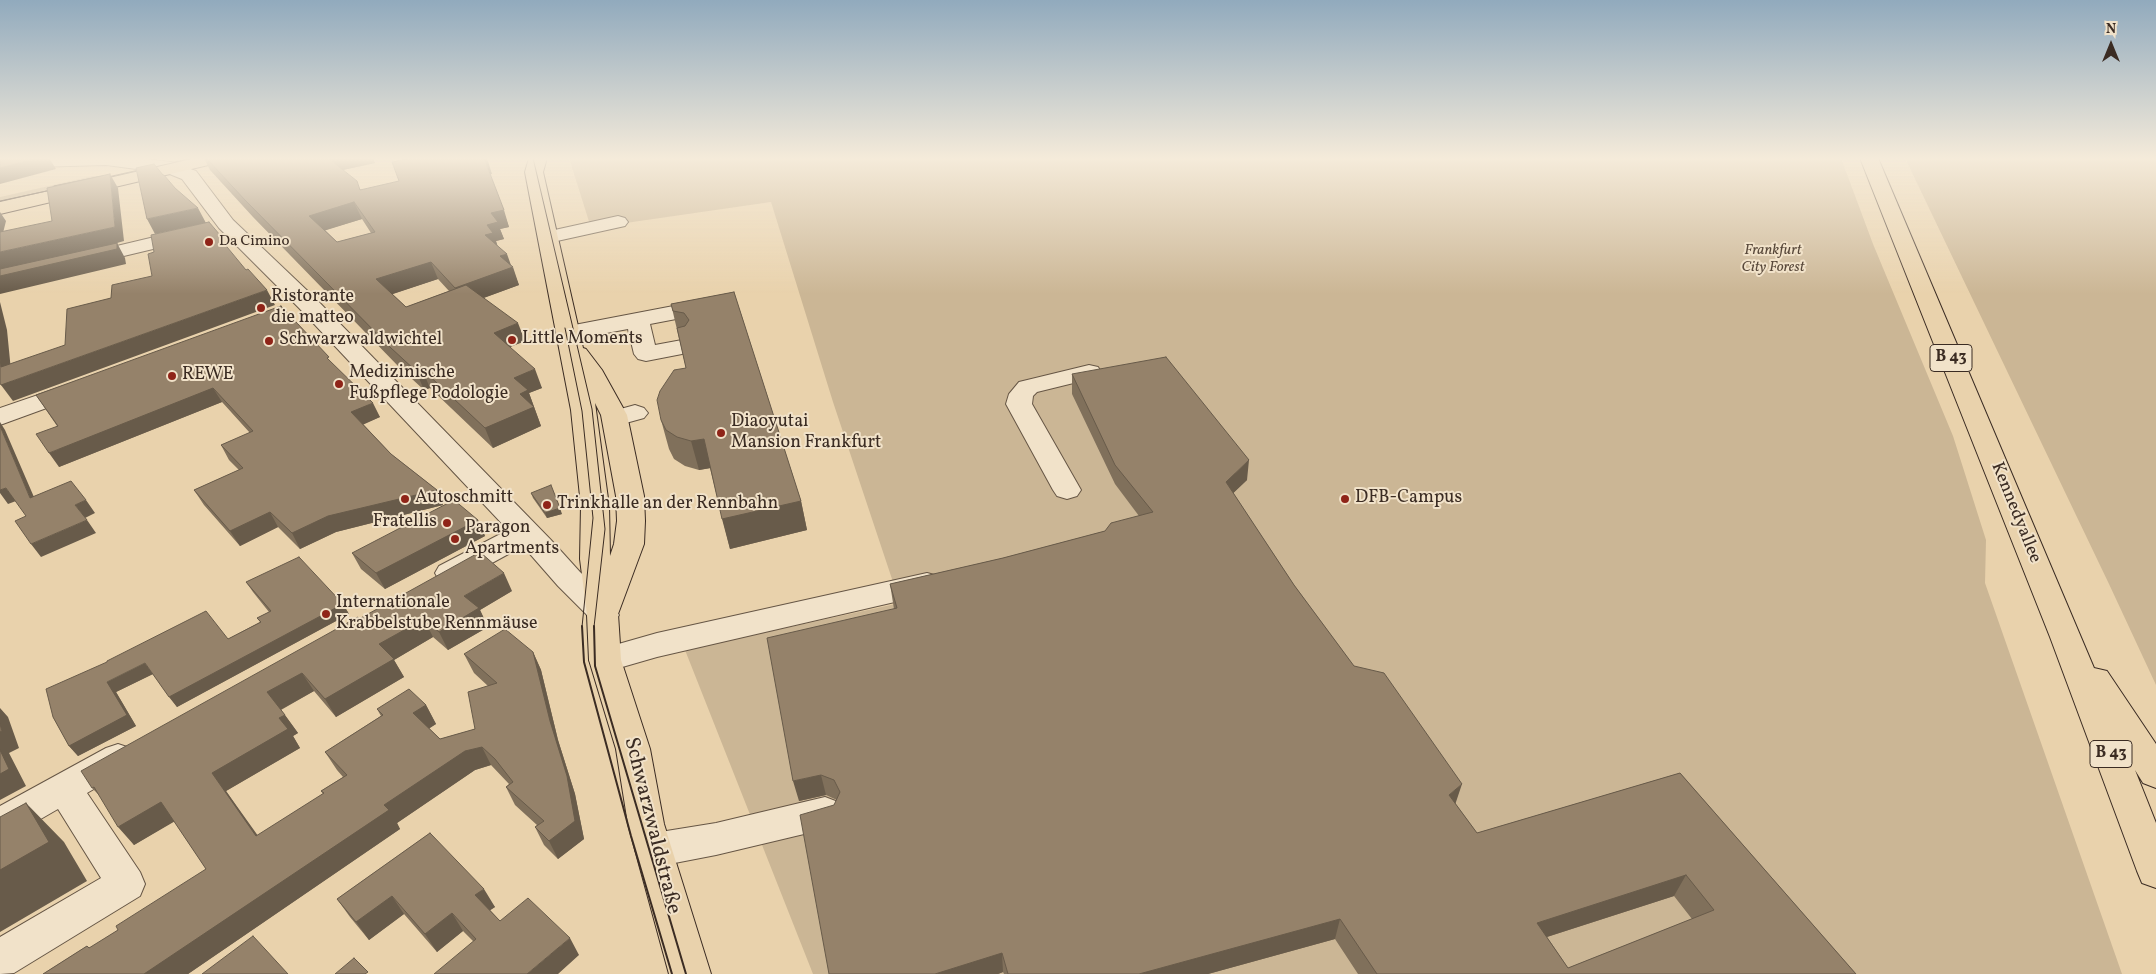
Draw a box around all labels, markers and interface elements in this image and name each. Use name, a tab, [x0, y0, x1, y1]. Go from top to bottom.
north arrow	[2086, 20, 2136, 70]
text: N	[2106, 20, 2116, 39]
place label: Da Cimino	[219, 233, 289, 251]
marker: Da Cimino	[203, 236, 215, 248]
park label: Frankfurt City Forest	[1741, 242, 1805, 277]
place label: Ristorante die matteo	[271, 287, 354, 330]
marker: Ristorante die matteo	[255, 302, 267, 314]
place label: Little Moments	[522, 329, 643, 351]
place label: Schwarzwaldwichtel	[279, 330, 442, 352]
marker: Little Moments	[506, 334, 518, 346]
marker: Schwarzwaldwichtel	[263, 335, 275, 347]
road number: B 43	[1930, 344, 1972, 372]
place label: Medizinische Fußpflege Podologie	[349, 363, 508, 406]
place label: REWE	[182, 365, 233, 387]
marker: REWE	[166, 370, 178, 382]
marker: Medizinische Fußpflege Podologie	[333, 378, 345, 390]
place label: Diaoyutai Mansion Frankfurt	[731, 412, 881, 454]
marker: Diaoyutai Mansion Frankfurt	[715, 427, 727, 439]
street label: Kennedyallee	[1985, 459, 2045, 567]
place label: Autoschmitt	[415, 488, 513, 510]
place label: DFB-Campus	[1355, 488, 1462, 510]
marker: Autoschmitt	[399, 493, 411, 505]
marker: DFB-Campus	[1339, 493, 1351, 505]
place label: Trinkhalle an der Rennbahn	[557, 494, 778, 516]
marker: Trinkhalle an der Rennbahn	[541, 499, 553, 511]
place label: Fratellis	[373, 512, 437, 534]
marker: Fratellis	[441, 517, 453, 529]
place label: Paragon Apartments	[465, 518, 559, 560]
marker: Paragon Apartments	[449, 533, 461, 545]
place label: Internationale Krabbelstube Rennmäuse	[336, 593, 538, 636]
marker: Internationale Krabbelstube Rennmäuse	[320, 608, 332, 620]
street label: Schwarzwaldstraße	[617, 735, 685, 917]
road number: B 43	[2090, 741, 2132, 768]

